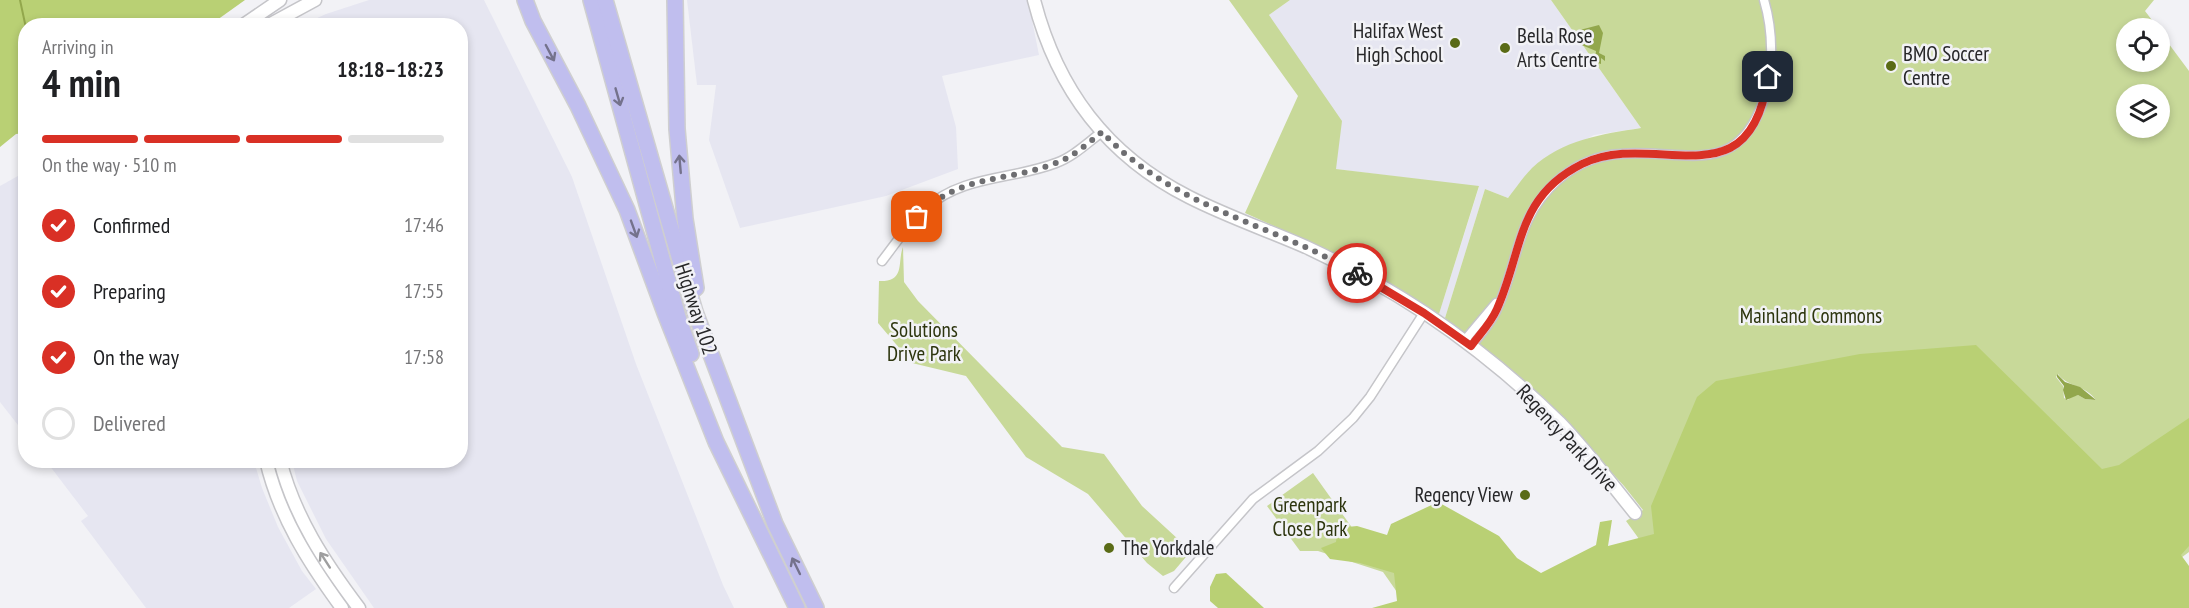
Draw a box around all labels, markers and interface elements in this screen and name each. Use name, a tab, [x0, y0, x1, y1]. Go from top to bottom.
place label: Halifax West High School	[1353, 17, 1443, 68]
map controls	[2116, 18, 2170, 138]
button: locate	[2116, 18, 2170, 72]
place label: Bella Rose Arts Centre	[1517, 22, 1598, 73]
text: Arriving in	[42, 34, 114, 60]
marker: Halifax West High School	[1448, 36, 1462, 50]
place label: BMO Soccer Centre	[1903, 40, 1989, 91]
marker: Bella Rose Arts Centre	[1498, 41, 1512, 55]
one-way arrow	[544, 44, 556, 62]
pin	[1742, 51, 1793, 102]
text: 18:18–18:23	[337, 55, 444, 83]
text: 4 min	[42, 57, 121, 108]
marker: BMO Soccer Centre	[1884, 59, 1898, 73]
icon: home	[1751, 60, 1784, 93]
button: layers	[2116, 84, 2170, 138]
one-way arrow	[613, 87, 625, 106]
text: On the way · 510 m	[42, 152, 177, 178]
one-way arrow	[674, 155, 685, 175]
pin	[891, 191, 942, 242]
icon: bag	[900, 200, 933, 233]
icon: check	[42, 209, 75, 242]
text: Confirmed	[93, 211, 170, 239]
text: 17:46	[404, 212, 444, 238]
one-way arrow	[629, 219, 640, 238]
courier	[1327, 243, 1387, 303]
icon: bike	[1341, 257, 1374, 290]
street label: Highway 102	[669, 259, 724, 358]
icon: check	[42, 275, 75, 308]
text: Preparing	[93, 277, 166, 305]
text: 17:55	[404, 278, 444, 304]
park label: Mainland Commons	[1740, 302, 1882, 329]
park label: Solutions Drive Park	[887, 316, 961, 367]
icon: check	[42, 341, 75, 374]
text: On the way	[93, 343, 179, 371]
text: 17:58	[404, 344, 444, 370]
street label: Regency Park Drive	[1511, 378, 1624, 497]
text: Delivered	[93, 409, 166, 437]
place label: Regency View	[1415, 481, 1514, 508]
marker: Regency View	[1518, 488, 1532, 502]
park label: Greenpark Close Park	[1272, 491, 1348, 542]
place label: The Yorkdale	[1121, 534, 1214, 561]
marker: The Yorkdale	[1102, 541, 1116, 555]
one-way arrow	[319, 552, 331, 569]
one-way arrow	[789, 557, 801, 575]

